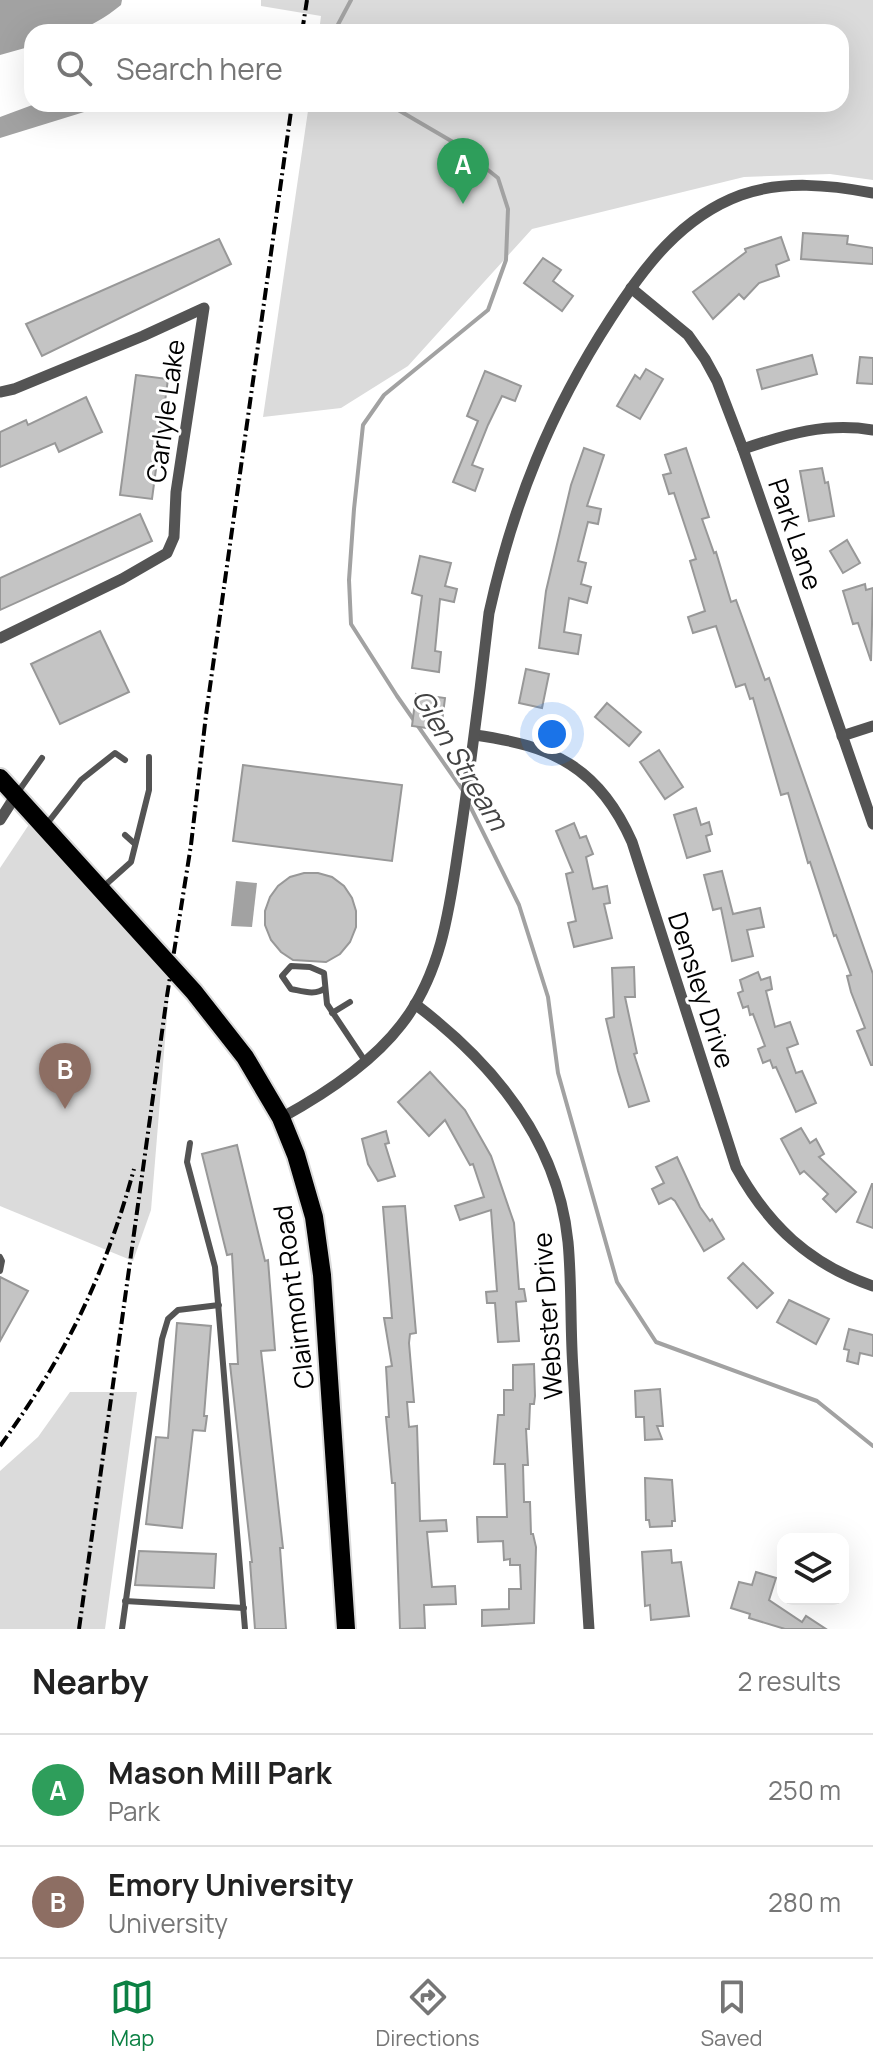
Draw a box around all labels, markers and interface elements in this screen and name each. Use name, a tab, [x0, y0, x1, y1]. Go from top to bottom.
search box	[24, 24, 849, 112]
icon: search	[52, 46, 96, 90]
text: Search here	[116, 48, 283, 89]
pin: A	[437, 138, 489, 204]
street label: Carlyle Lake	[137, 337, 193, 485]
street label: Park Lane	[760, 474, 832, 594]
water label: Glen Stream	[404, 681, 519, 838]
your location	[532, 714, 572, 754]
street label: Densley Drive	[660, 907, 744, 1073]
pin: B	[39, 1043, 91, 1109]
street label: Clairmont Road	[264, 1203, 322, 1391]
street label: Webster Drive	[523, 1231, 571, 1401]
map controls	[777, 1533, 849, 1605]
button: layers	[777, 1533, 849, 1605]
text: Nearby	[32, 1658, 148, 1704]
text: 2 results	[737, 1663, 841, 1699]
text: Mason Mill Park	[108, 1752, 332, 1793]
text: A	[49, 1772, 67, 1808]
text: 250 m	[768, 1772, 841, 1808]
text: Park	[108, 1793, 160, 1829]
text: Emory University	[108, 1864, 353, 1905]
text: B	[50, 1884, 66, 1920]
text: 280 m	[768, 1884, 841, 1920]
text: University	[108, 1905, 228, 1941]
tab: Map	[110, 1975, 154, 2053]
tab: Directions	[375, 1975, 480, 2053]
tab: Saved	[701, 1975, 763, 2053]

